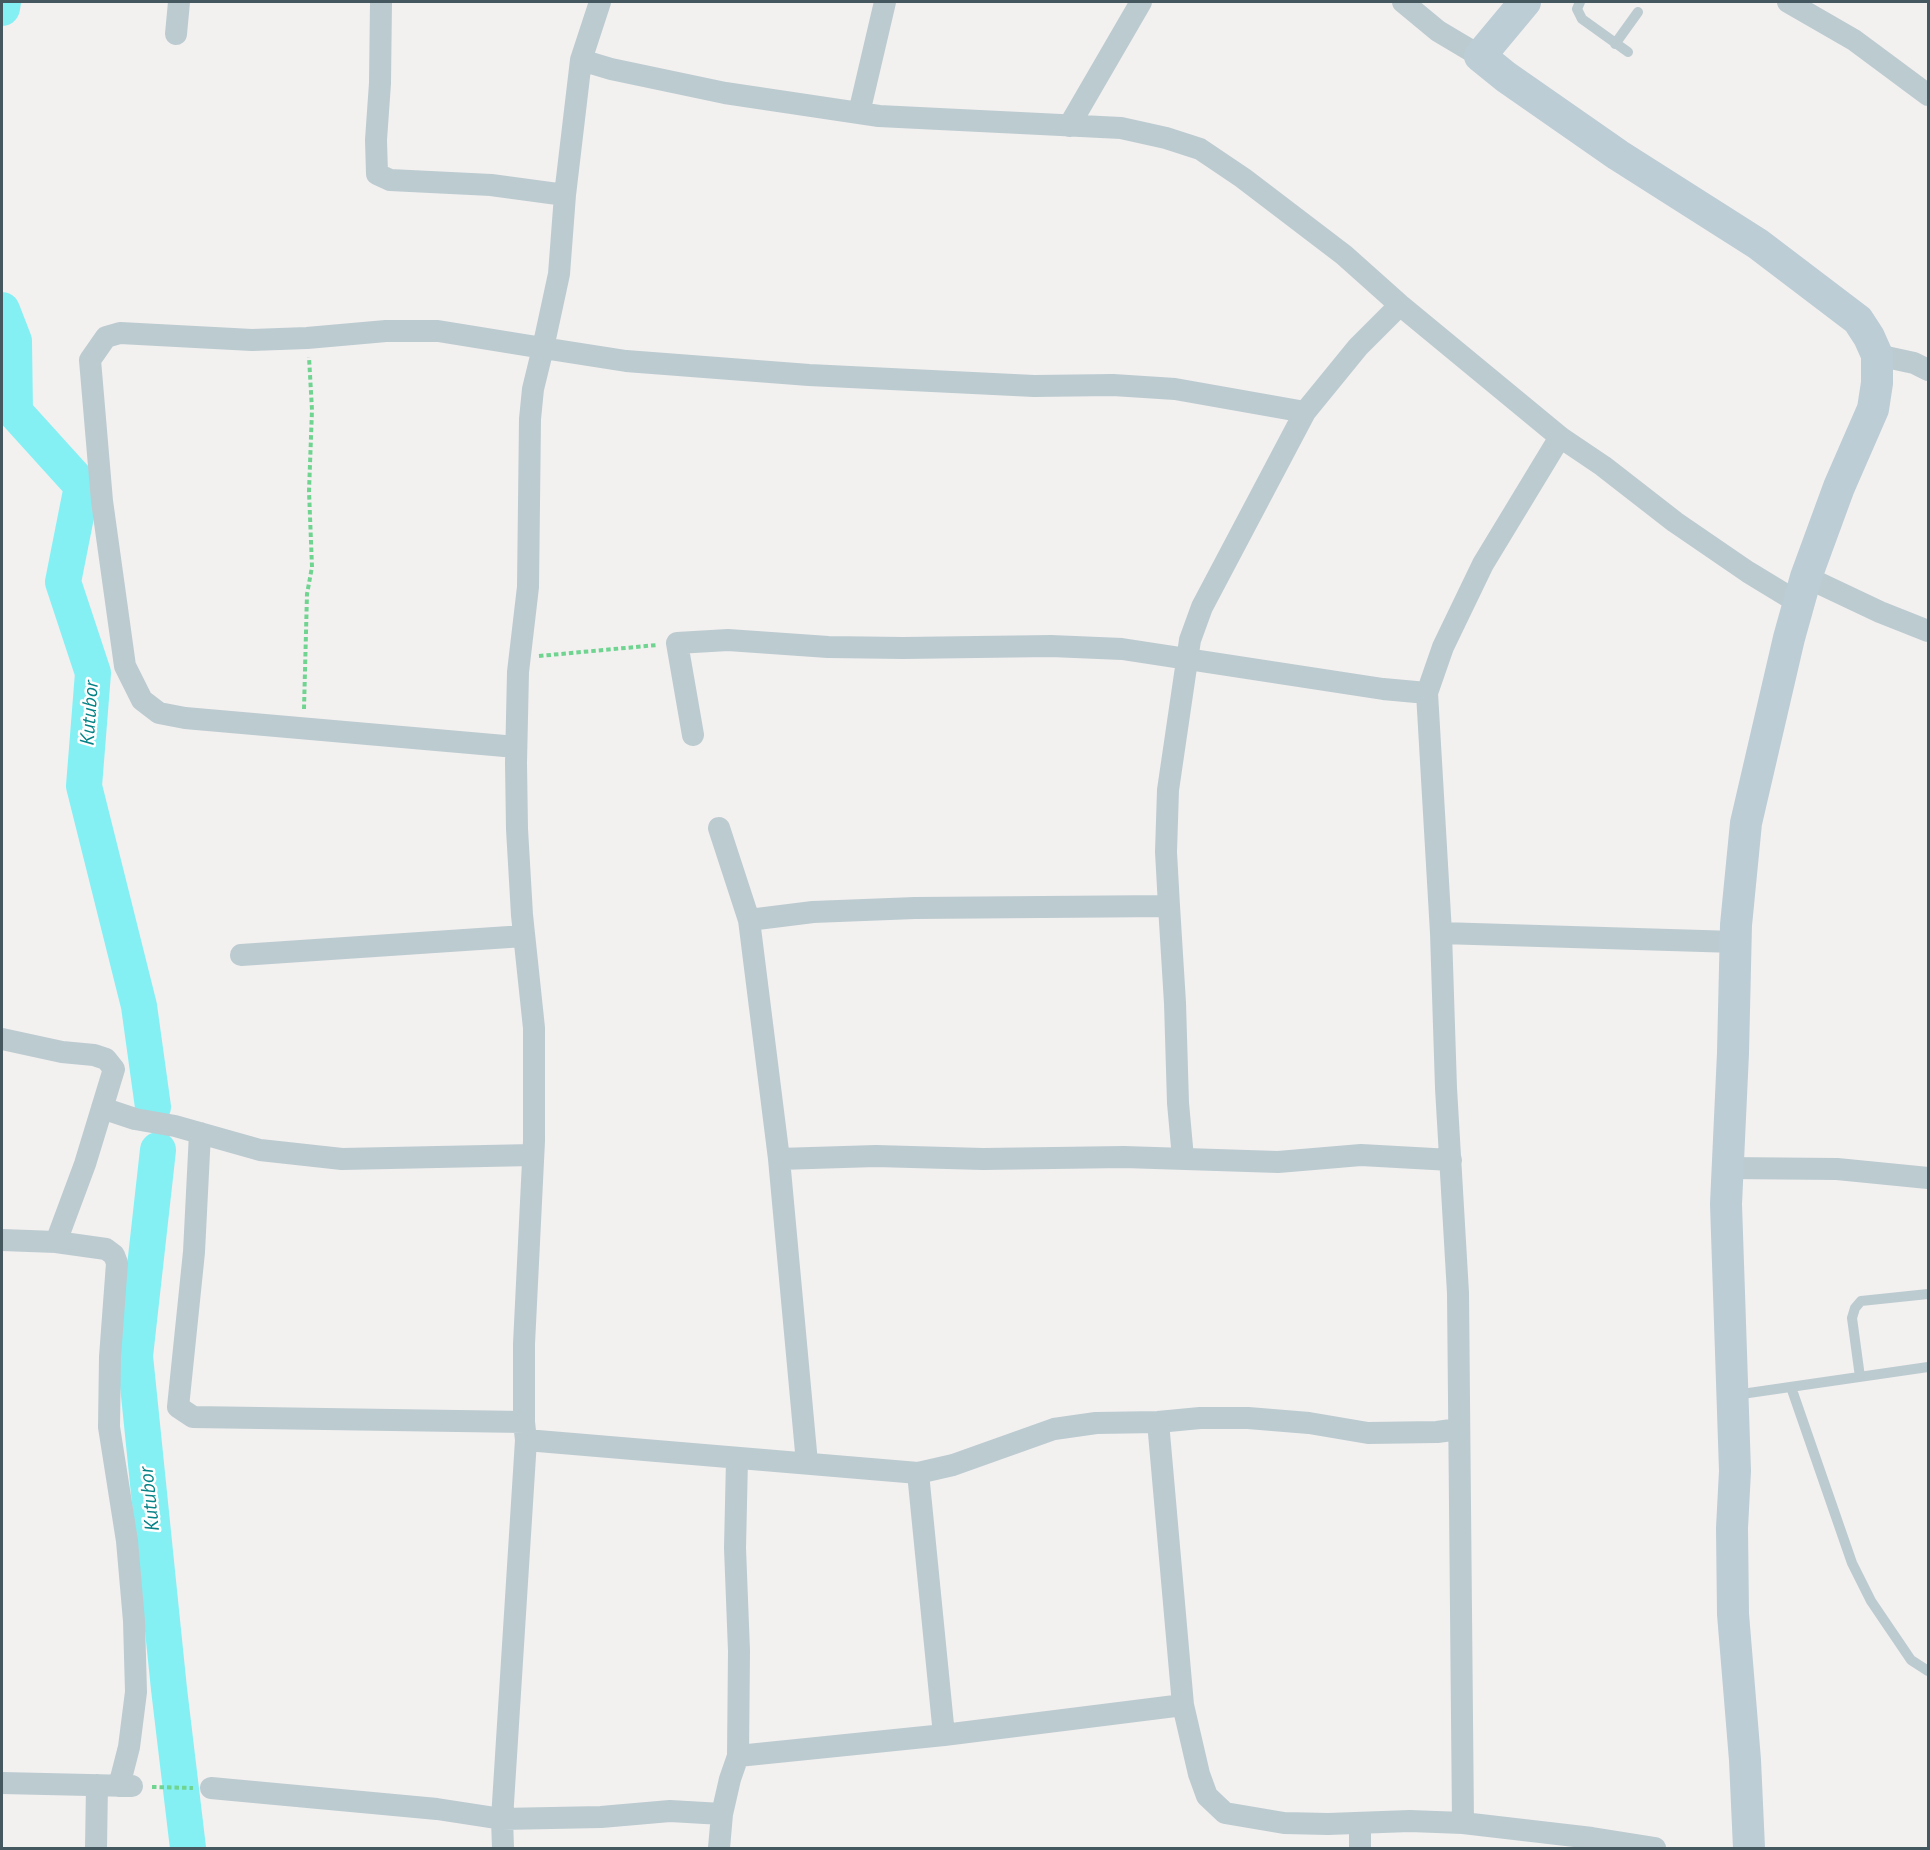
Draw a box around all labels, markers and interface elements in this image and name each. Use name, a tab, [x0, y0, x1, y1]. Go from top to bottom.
water label: Kutubor	[76, 680, 104, 746]
water label: Kutubor	[135, 1466, 165, 1532]

